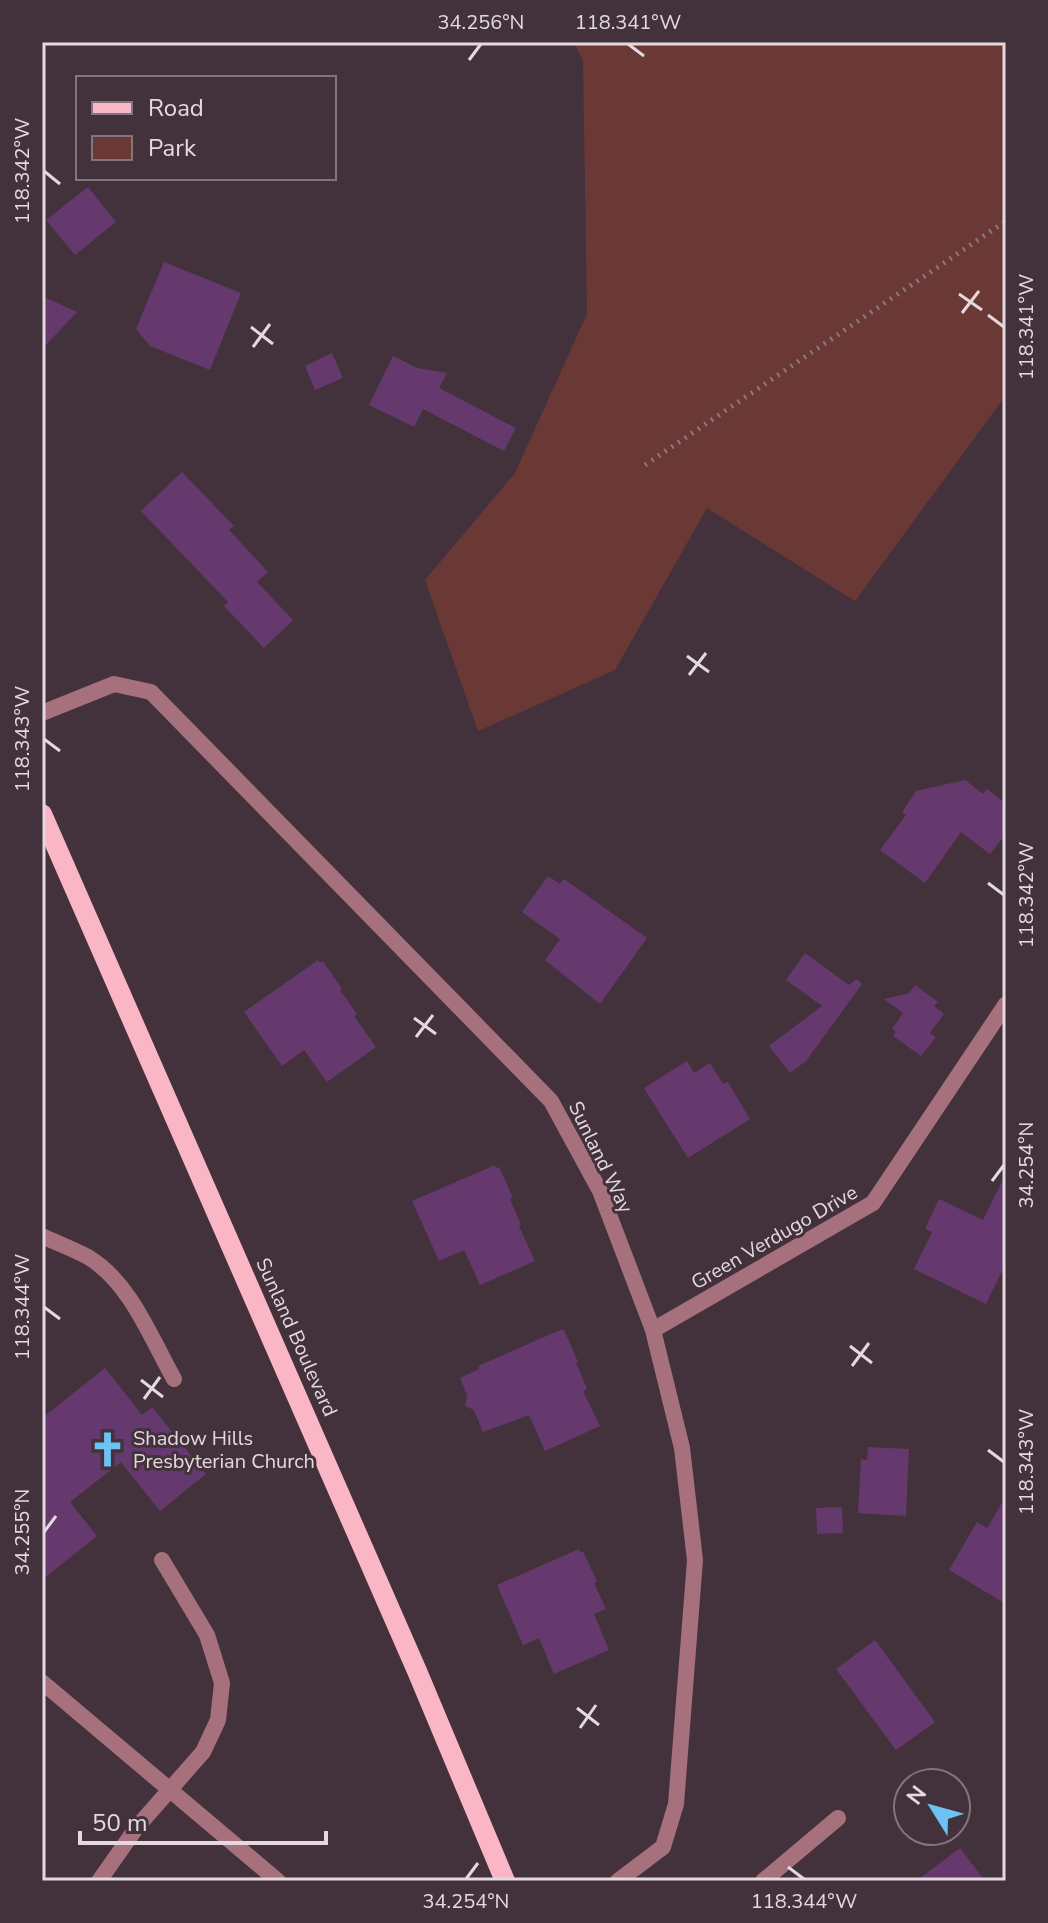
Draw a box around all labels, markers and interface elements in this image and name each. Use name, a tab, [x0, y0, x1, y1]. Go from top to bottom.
text: 34.256°N	[438, 9, 524, 36]
text: 118.341°W	[575, 9, 681, 36]
legend	[76, 76, 336, 180]
text: Road	[148, 92, 204, 124]
text: 118.342°W	[9, 118, 36, 224]
text: Park	[148, 132, 197, 164]
text: 118.341°W	[1013, 274, 1040, 380]
text: 118.343°W	[9, 686, 36, 792]
text: 118.342°W	[1013, 842, 1040, 948]
street label: Sunland Way	[562, 1097, 640, 1218]
text: 34.254°N	[1013, 1122, 1040, 1208]
street label: Green Verdugo Drive	[686, 1179, 862, 1296]
text: 118.344°W	[9, 1254, 36, 1360]
street label: Sunland Boulevard	[249, 1254, 344, 1421]
text: 118.343°W	[1013, 1409, 1040, 1515]
place label: Shadow Hills Presbyterian Church	[133, 1425, 315, 1475]
church icon: Shadow Hills Presbyterian Church	[88, 1430, 126, 1468]
text: 34.255°N	[9, 1489, 36, 1575]
north arrow	[892, 1767, 972, 1847]
text: N	[900, 1780, 934, 1811]
scale bar	[80, 1795, 326, 1845]
text: 50 m	[92, 1807, 148, 1839]
text: 34.254°N	[423, 1888, 509, 1915]
text: 118.344°W	[751, 1888, 857, 1915]

